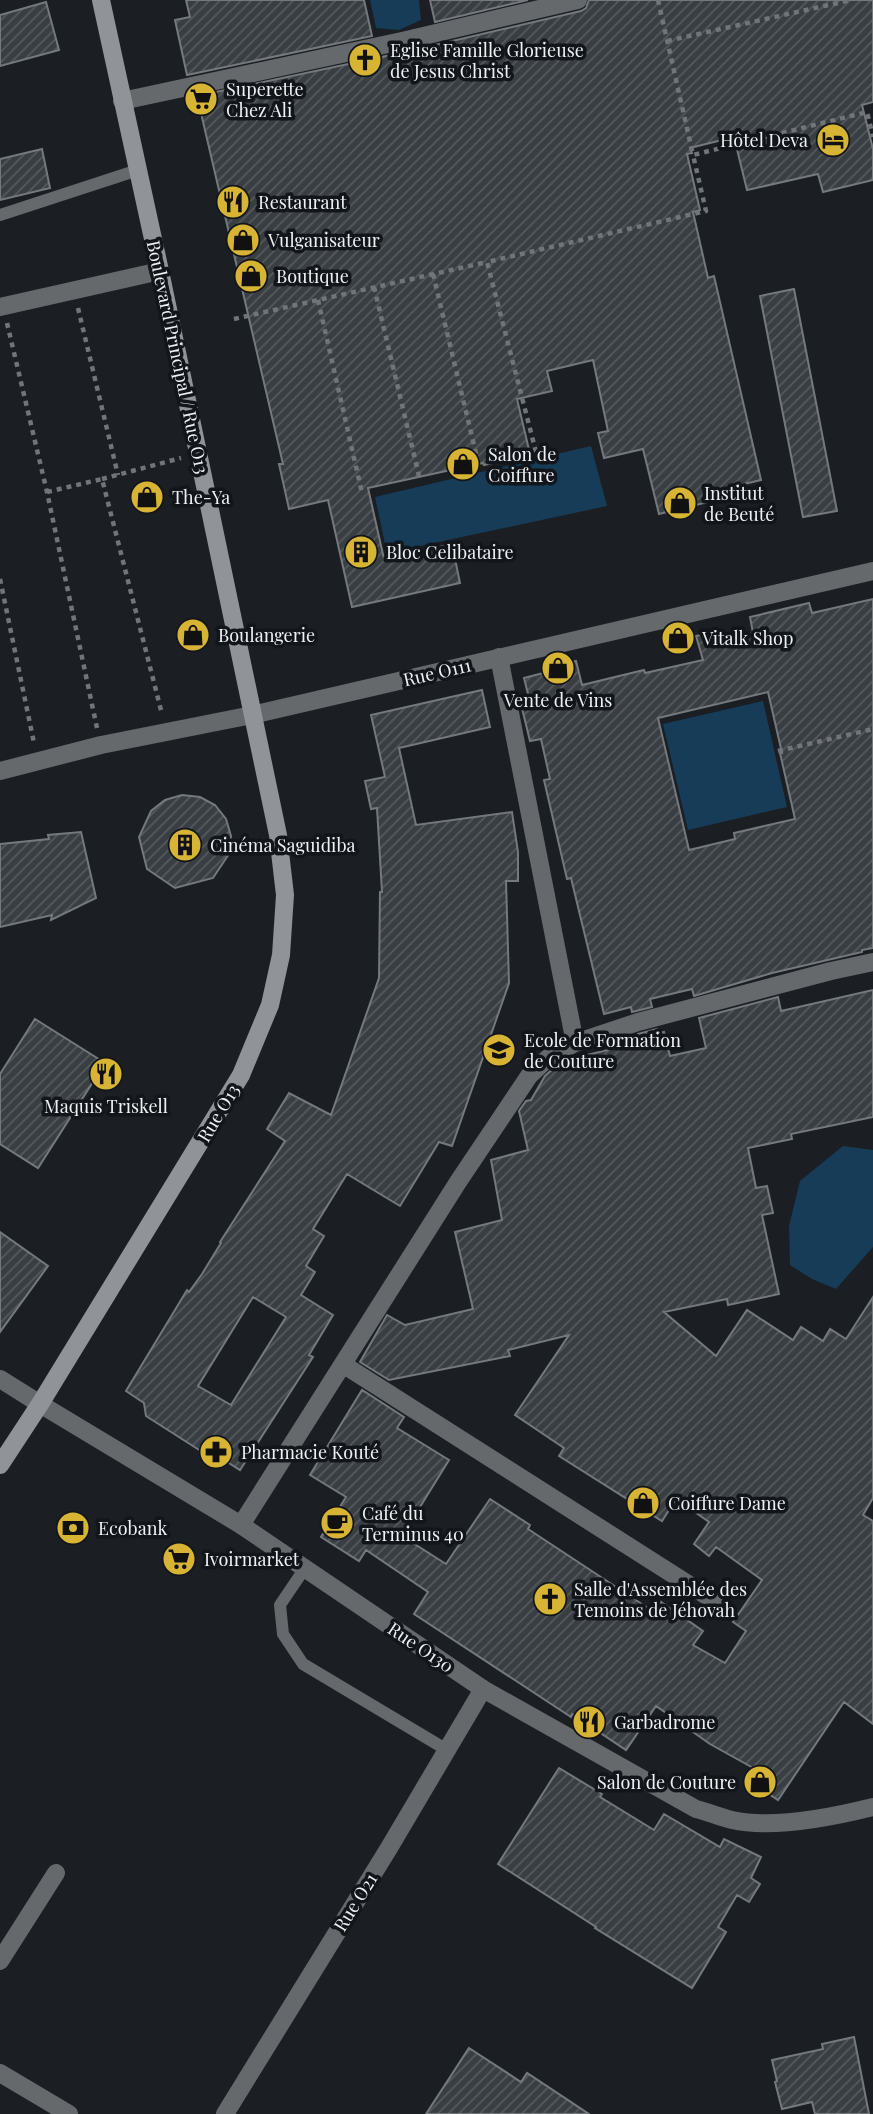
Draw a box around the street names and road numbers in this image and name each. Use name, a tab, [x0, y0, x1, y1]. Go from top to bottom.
street label: Boulevard Principal / Rue O13	[142, 238, 214, 476]
street label: Rue O111	[401, 652, 474, 691]
street label: Rue O13	[191, 1080, 245, 1146]
street label: Rue O130	[383, 1616, 459, 1678]
street label: Rue O21	[328, 1868, 382, 1936]

